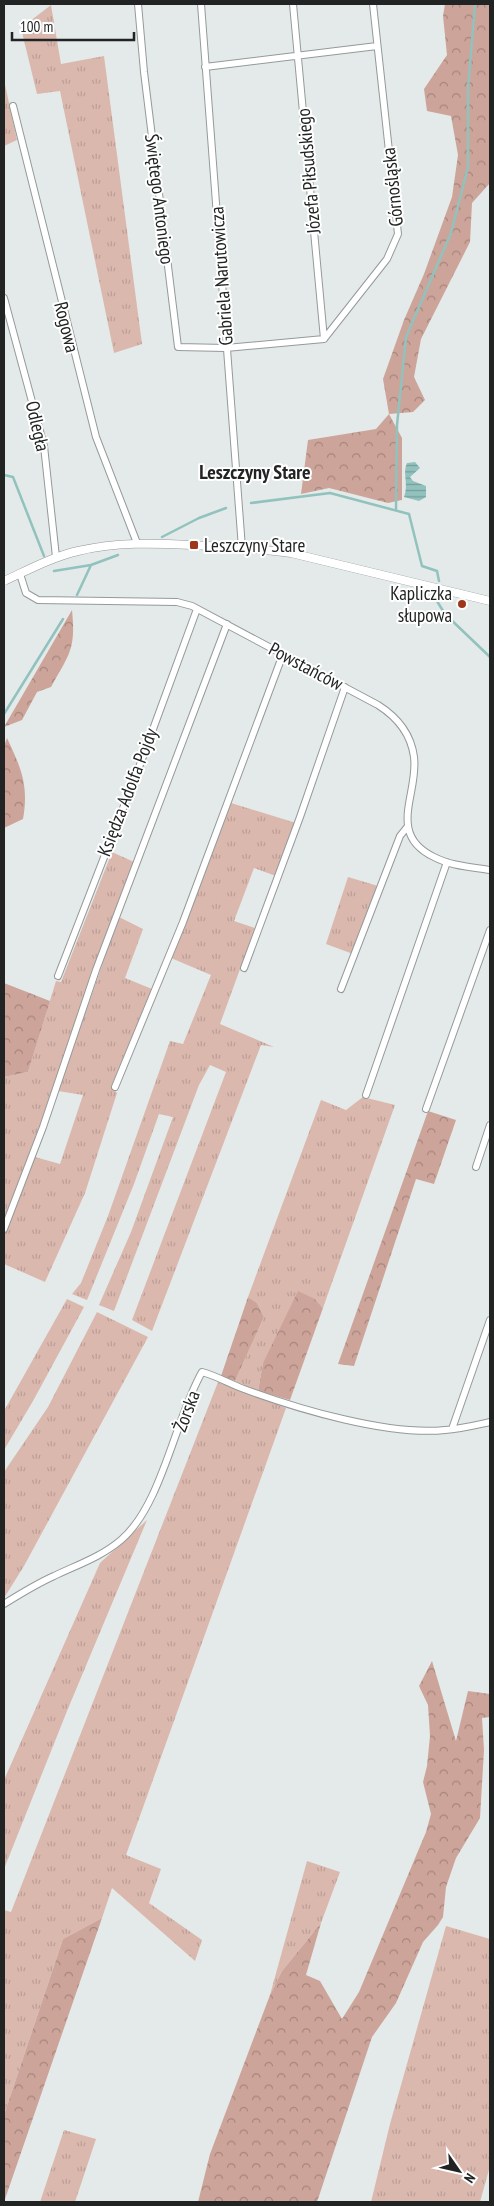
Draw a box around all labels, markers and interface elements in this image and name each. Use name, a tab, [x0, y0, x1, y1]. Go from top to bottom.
scale bar	[12, 10, 135, 42]
text: 100 m	[20, 17, 53, 36]
street label: Józefa Piłsudskiego	[291, 107, 326, 236]
street label: Świętego Antoniego	[140, 132, 180, 266]
street label: Górnośląska	[376, 146, 408, 228]
street label: Gabriela Narutowicza	[204, 206, 238, 346]
street label: Rogowa	[49, 299, 85, 355]
street label: Odległa	[21, 398, 55, 454]
district label: Leszczyny Stare	[199, 459, 311, 485]
place label: Leszczyny Stare	[204, 533, 305, 557]
marker: Leszczyny Stare	[188, 539, 200, 551]
place label: Kapliczka słupowa	[390, 581, 452, 627]
marker: Kapliczka słupowa	[456, 598, 468, 610]
street label: Powstańców	[265, 636, 348, 696]
street label: Księdza Adolfa Pojdy	[92, 724, 163, 860]
street label: Żorska	[167, 1387, 205, 1435]
north arrow	[434, 2146, 484, 2196]
text: N	[460, 2170, 479, 2186]

